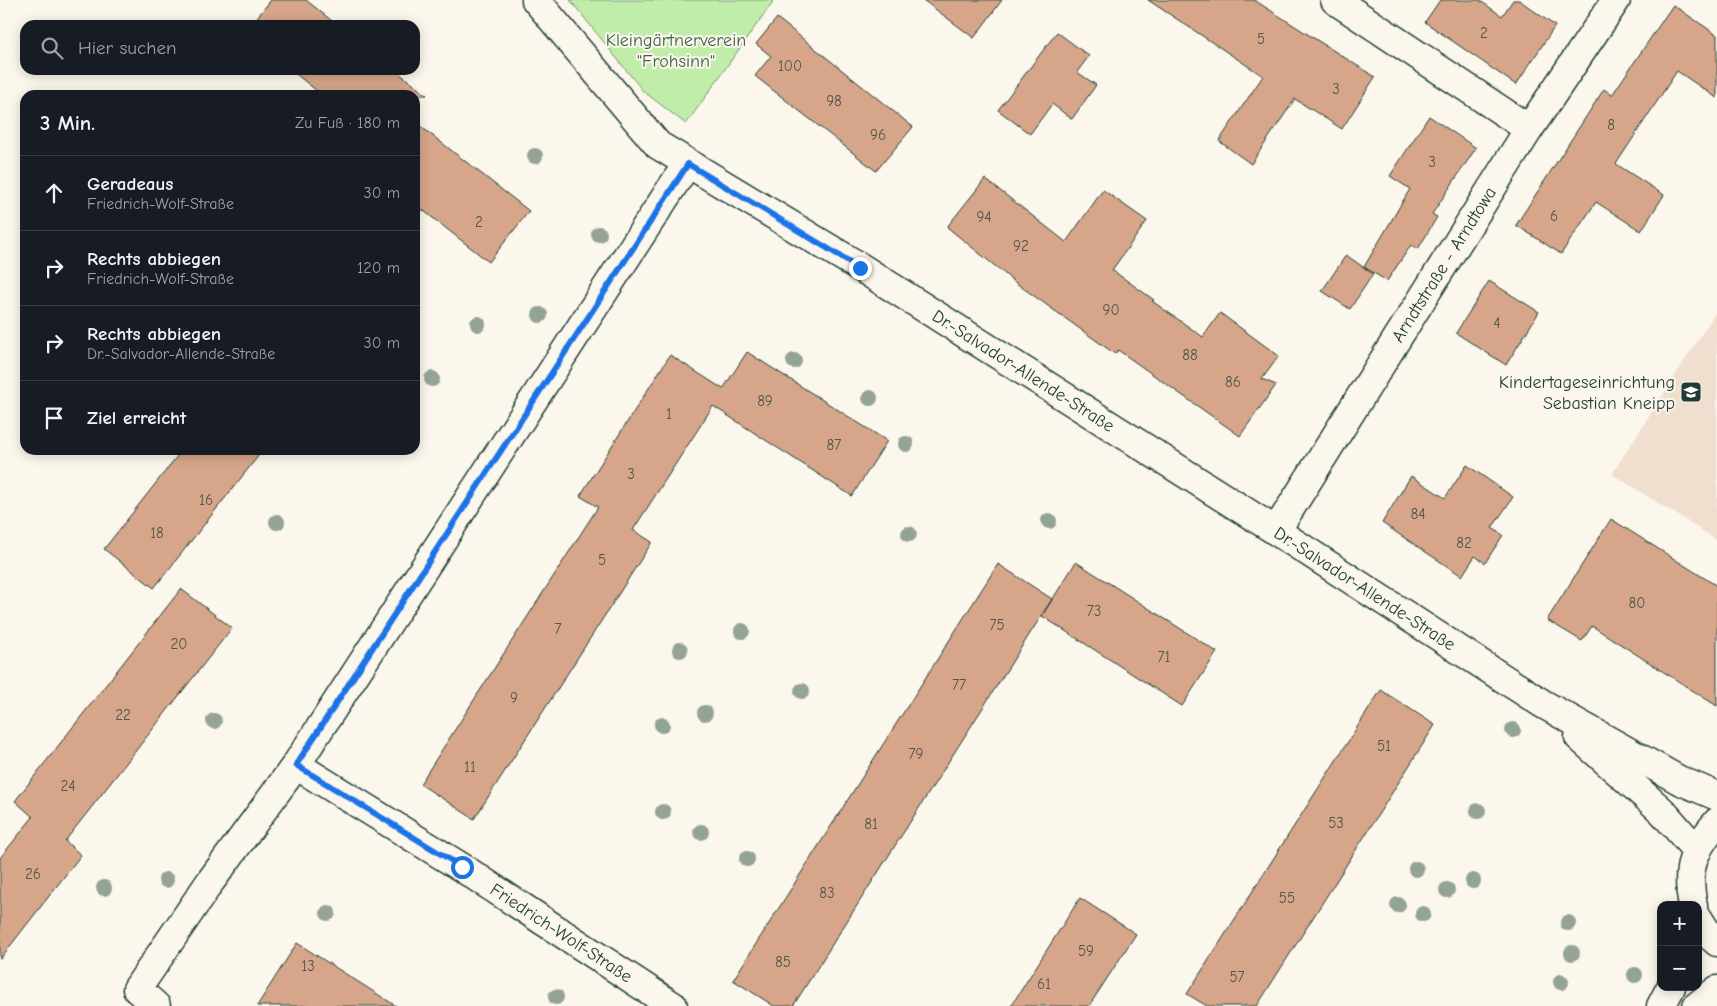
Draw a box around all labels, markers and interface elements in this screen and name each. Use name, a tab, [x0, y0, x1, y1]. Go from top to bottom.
search box	[20, 20, 420, 75]
house number: 2	[1480, 24, 1488, 42]
park label: Kleingärtnerverein "Frohsinn"	[606, 30, 746, 72]
house number: 5	[1257, 30, 1265, 48]
icon: search	[38, 34, 66, 62]
text: Hier suchen	[78, 37, 176, 59]
house number: 100	[778, 57, 802, 75]
house number: 3	[1332, 80, 1340, 98]
house number: 98	[826, 92, 842, 110]
text: 3 Min.	[40, 111, 95, 135]
text: Zu Fuß · 180 m	[295, 114, 400, 132]
house number: 8	[1607, 116, 1615, 134]
house number: 96	[870, 126, 886, 144]
house number: 3	[1428, 153, 1436, 171]
text: Geradeaus	[87, 173, 173, 195]
icon: ahead	[40, 179, 68, 207]
street label: Arndtstraße - Arndtowa	[1387, 183, 1501, 346]
text: 30 m	[364, 184, 400, 202]
text: Friedrich-Wolf-Straße	[87, 195, 234, 213]
house number: 6	[1550, 207, 1558, 225]
house number: 94	[976, 208, 992, 226]
house number: 2	[475, 213, 483, 231]
house number: 92	[1013, 237, 1029, 255]
text: Rechts abbiegen	[87, 248, 221, 270]
icon: right	[40, 254, 68, 282]
route end	[849, 257, 872, 280]
text: 120 m	[357, 259, 400, 277]
text: Friedrich-Wolf-Straße	[87, 270, 234, 288]
house number: 90	[1102, 301, 1120, 319]
street label: Dr.-Salvador-Allende-Straße	[928, 305, 1119, 436]
house number: 4	[1493, 314, 1501, 332]
text: Rechts abbiegen	[87, 323, 221, 345]
icon: right	[40, 329, 68, 357]
text: 30 m	[364, 334, 400, 352]
text: Dr.-Salvador-Allende-Straße	[87, 345, 275, 363]
house number: 88	[1182, 346, 1198, 364]
place label: Kindertageseinrichtung Sebastian Kneipp	[1499, 372, 1675, 414]
house number: 86	[1225, 373, 1241, 391]
school or university icon: Kindertageseinrichtung Sebastian Kneipp	[1679, 380, 1703, 404]
house number: 89	[757, 392, 773, 410]
icon: arrive	[40, 404, 68, 432]
house number: 1	[666, 405, 672, 423]
text: Ziel erreicht	[87, 407, 186, 429]
house number: 87	[827, 436, 841, 454]
house number: 3	[627, 465, 635, 483]
house number: 16	[199, 491, 213, 509]
house number: 84	[1411, 505, 1426, 523]
street label: Dr.-Salvador-Allende-Straße	[1270, 522, 1460, 655]
house number: 18	[150, 524, 164, 542]
house number: 82	[1456, 534, 1472, 552]
house number: 5	[598, 551, 606, 569]
house number: 80	[1629, 594, 1645, 612]
house number: 73	[1087, 602, 1101, 620]
house number: 75	[989, 616, 1005, 634]
house number: 7	[554, 620, 562, 638]
house number: 20	[171, 635, 187, 653]
house number: 71	[1157, 648, 1171, 666]
house number: 77	[952, 676, 966, 694]
house number: 9	[510, 689, 518, 707]
house number: 22	[115, 706, 131, 724]
house number: 51	[1377, 737, 1391, 755]
house number: 79	[908, 745, 924, 763]
house number: 11	[464, 758, 476, 776]
house number: 24	[60, 777, 76, 795]
house number: 53	[1328, 814, 1344, 832]
house number: 81	[864, 815, 878, 833]
route start	[451, 856, 474, 879]
house number: 26	[25, 865, 41, 883]
street label: Friedrich-Wolf-Straße	[486, 879, 636, 987]
house number: 83	[819, 884, 835, 902]
house number: 55	[1279, 889, 1295, 907]
map controls	[1657, 901, 1702, 991]
button: +	[1657, 901, 1702, 946]
house number: 59	[1078, 942, 1094, 960]
button: −	[1657, 946, 1702, 991]
house number: 85	[775, 953, 791, 971]
house number: 13	[301, 957, 315, 975]
house number: 57	[1229, 968, 1245, 986]
house number: 61	[1037, 975, 1051, 993]

